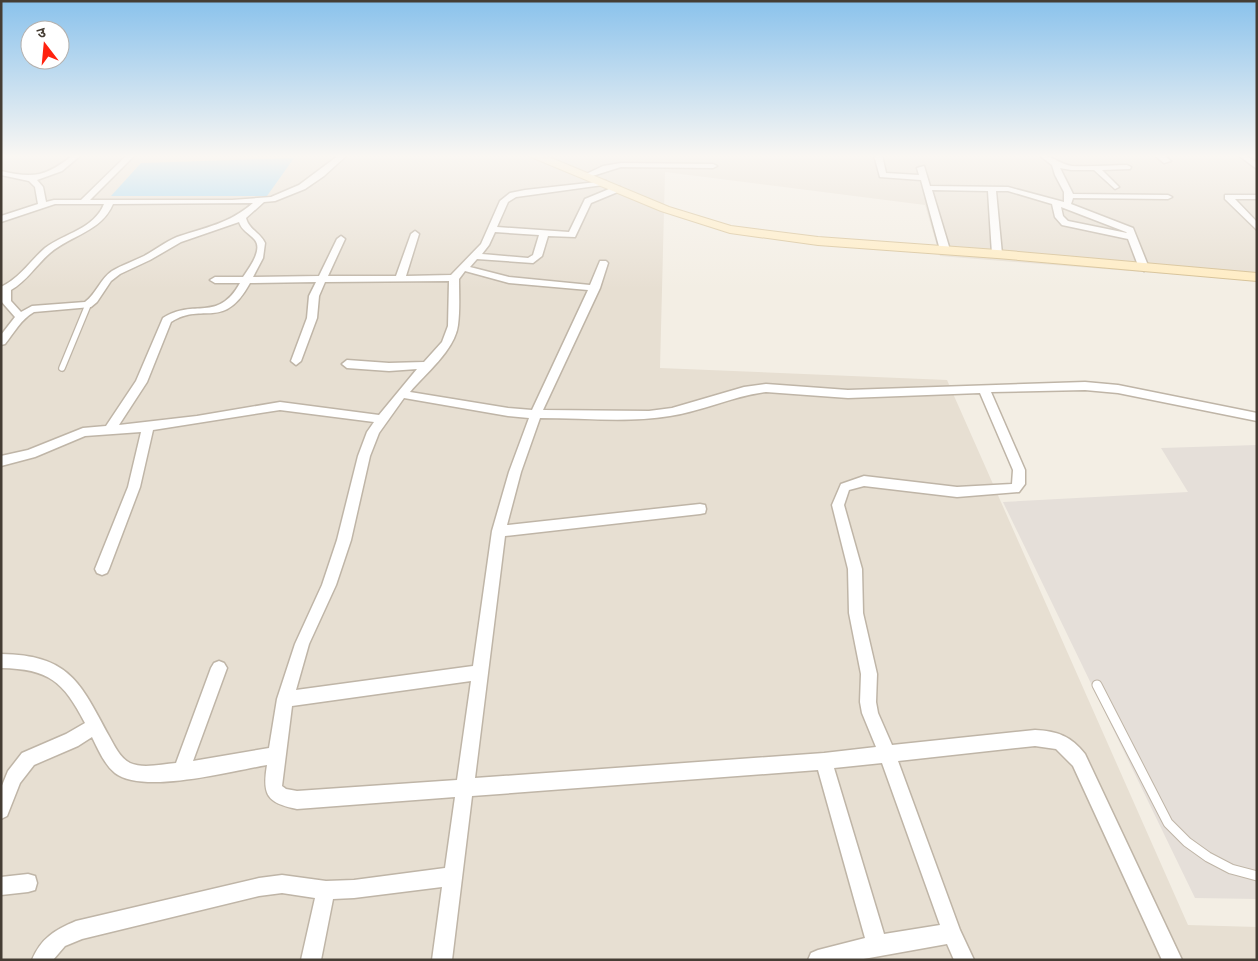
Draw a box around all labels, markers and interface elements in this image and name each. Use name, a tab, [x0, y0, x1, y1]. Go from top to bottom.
north arrow	[20, 20, 70, 70]
text: उ	[35, 23, 48, 41]

